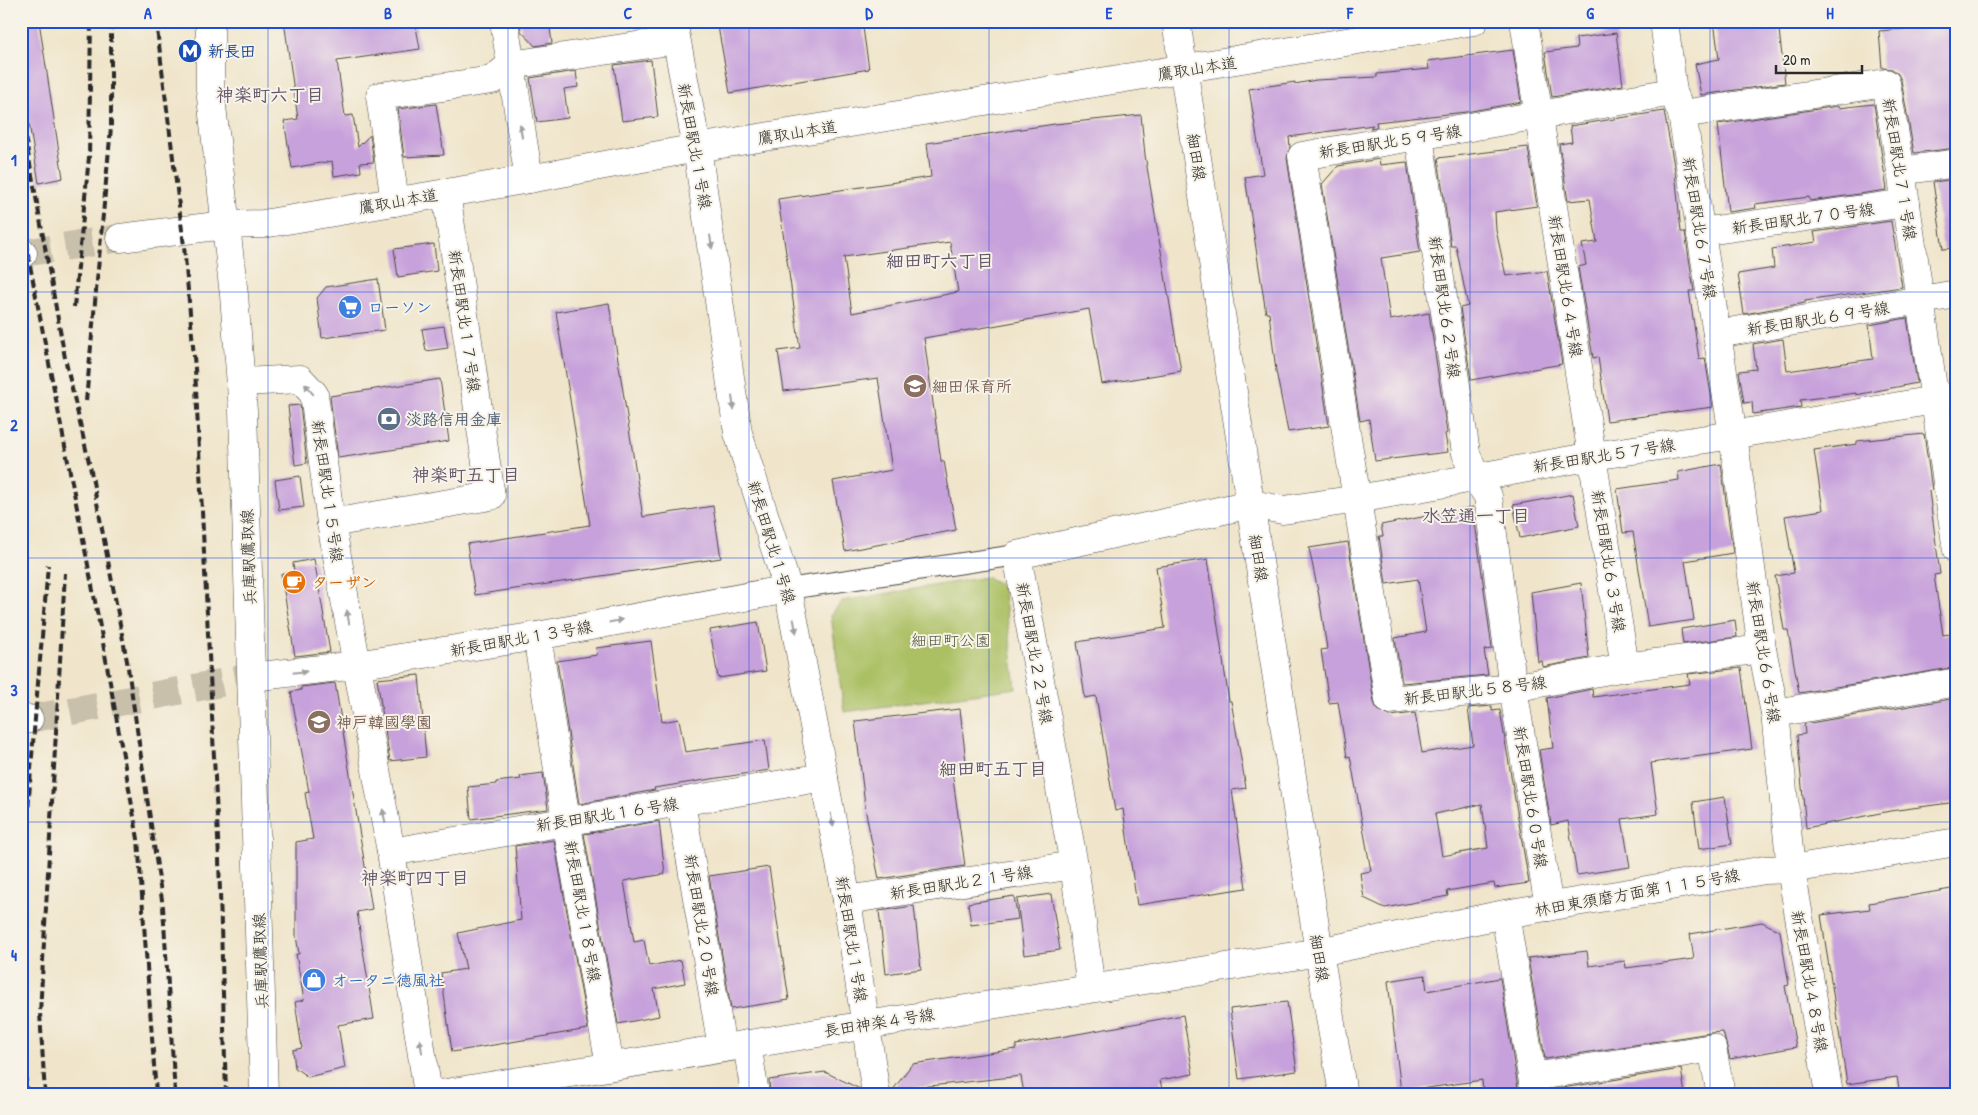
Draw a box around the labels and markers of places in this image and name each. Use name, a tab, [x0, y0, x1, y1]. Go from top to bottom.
metro station icon: 新長田	[177, 38, 203, 64]
place label: 新長田	[208, 40, 256, 62]
supermarket icon: ローソン	[337, 294, 363, 320]
place label: ローソン	[368, 296, 432, 318]
school or university icon: 細田保育所	[902, 373, 928, 399]
place label: 細田保育所	[932, 375, 1012, 397]
bank icon: 淡路信用金庫	[376, 406, 402, 432]
place label: 淡路信用金庫	[406, 408, 502, 430]
cafe icon: ターザン	[281, 569, 307, 595]
place label: ターザン	[312, 571, 377, 593]
school or university icon: 神戸韓國學園	[306, 709, 332, 735]
place label: 神戸韓國學園	[336, 711, 432, 733]
shop icon: オータニ徳風社	[301, 967, 327, 993]
place label: オータニ徳風社	[332, 969, 444, 991]

